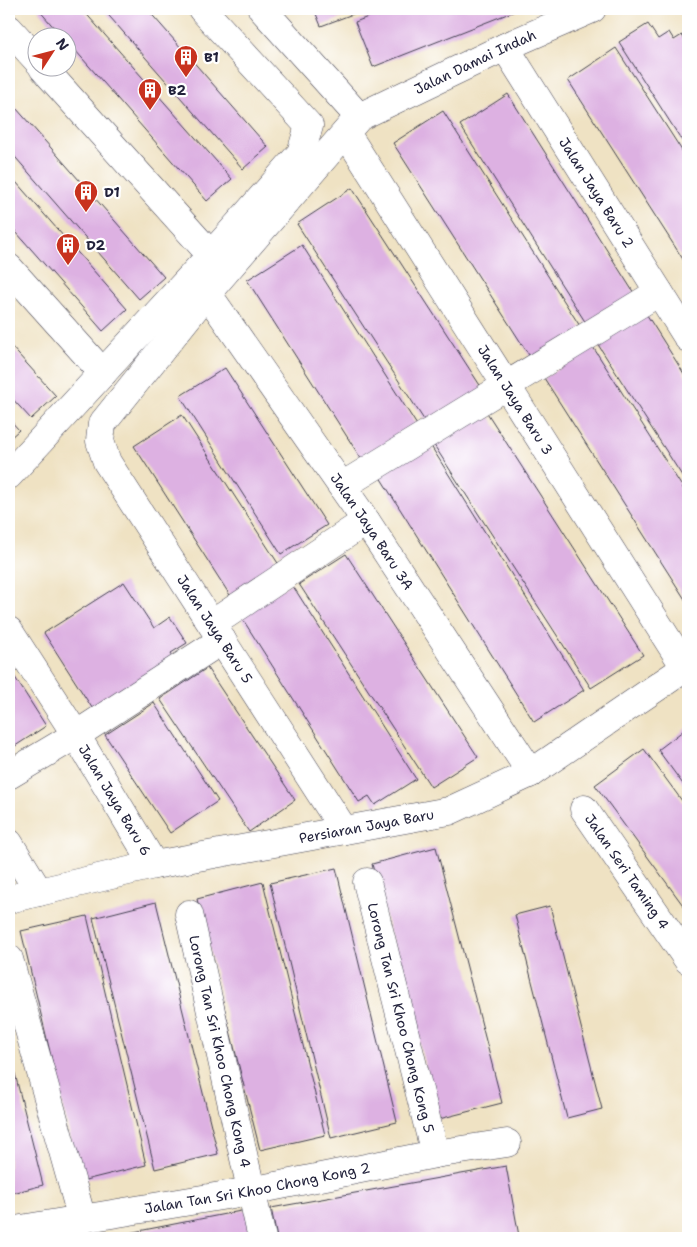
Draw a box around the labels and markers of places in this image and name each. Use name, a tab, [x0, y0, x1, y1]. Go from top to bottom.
building icon: B1	[173, 44, 199, 78]
place label: B1	[204, 48, 219, 66]
building icon: B2	[137, 77, 163, 111]
place label: B2	[168, 81, 186, 99]
building icon: D1	[73, 179, 99, 213]
place label: D1	[104, 183, 120, 201]
building icon: D2	[55, 232, 81, 266]
place label: D2	[86, 236, 105, 254]

